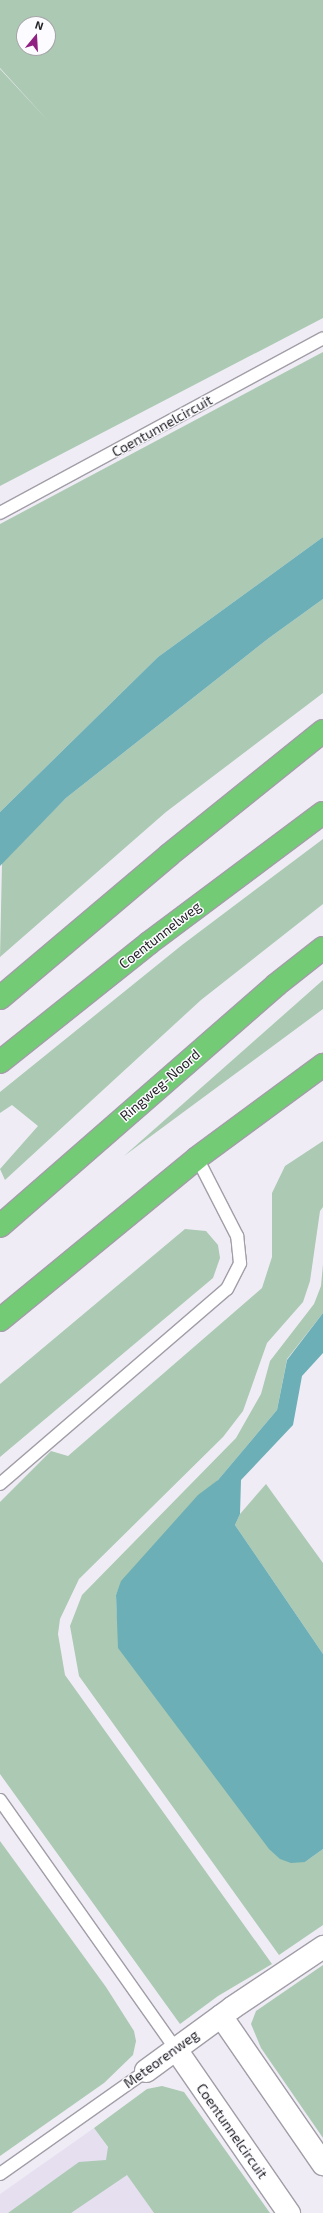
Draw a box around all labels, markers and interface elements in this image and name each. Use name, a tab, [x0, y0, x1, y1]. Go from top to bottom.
north arrow	[16, 16, 56, 56]
text: N	[34, 18, 45, 32]
street label: Coentunnelcircuit	[109, 391, 215, 461]
street label: Coentunnelweg	[116, 898, 204, 972]
street label: Ringweg-Noord	[117, 1046, 203, 1124]
street label: Meteorenweg	[120, 2026, 202, 2092]
street label: Coentunnelcircuit	[193, 2080, 271, 2182]

